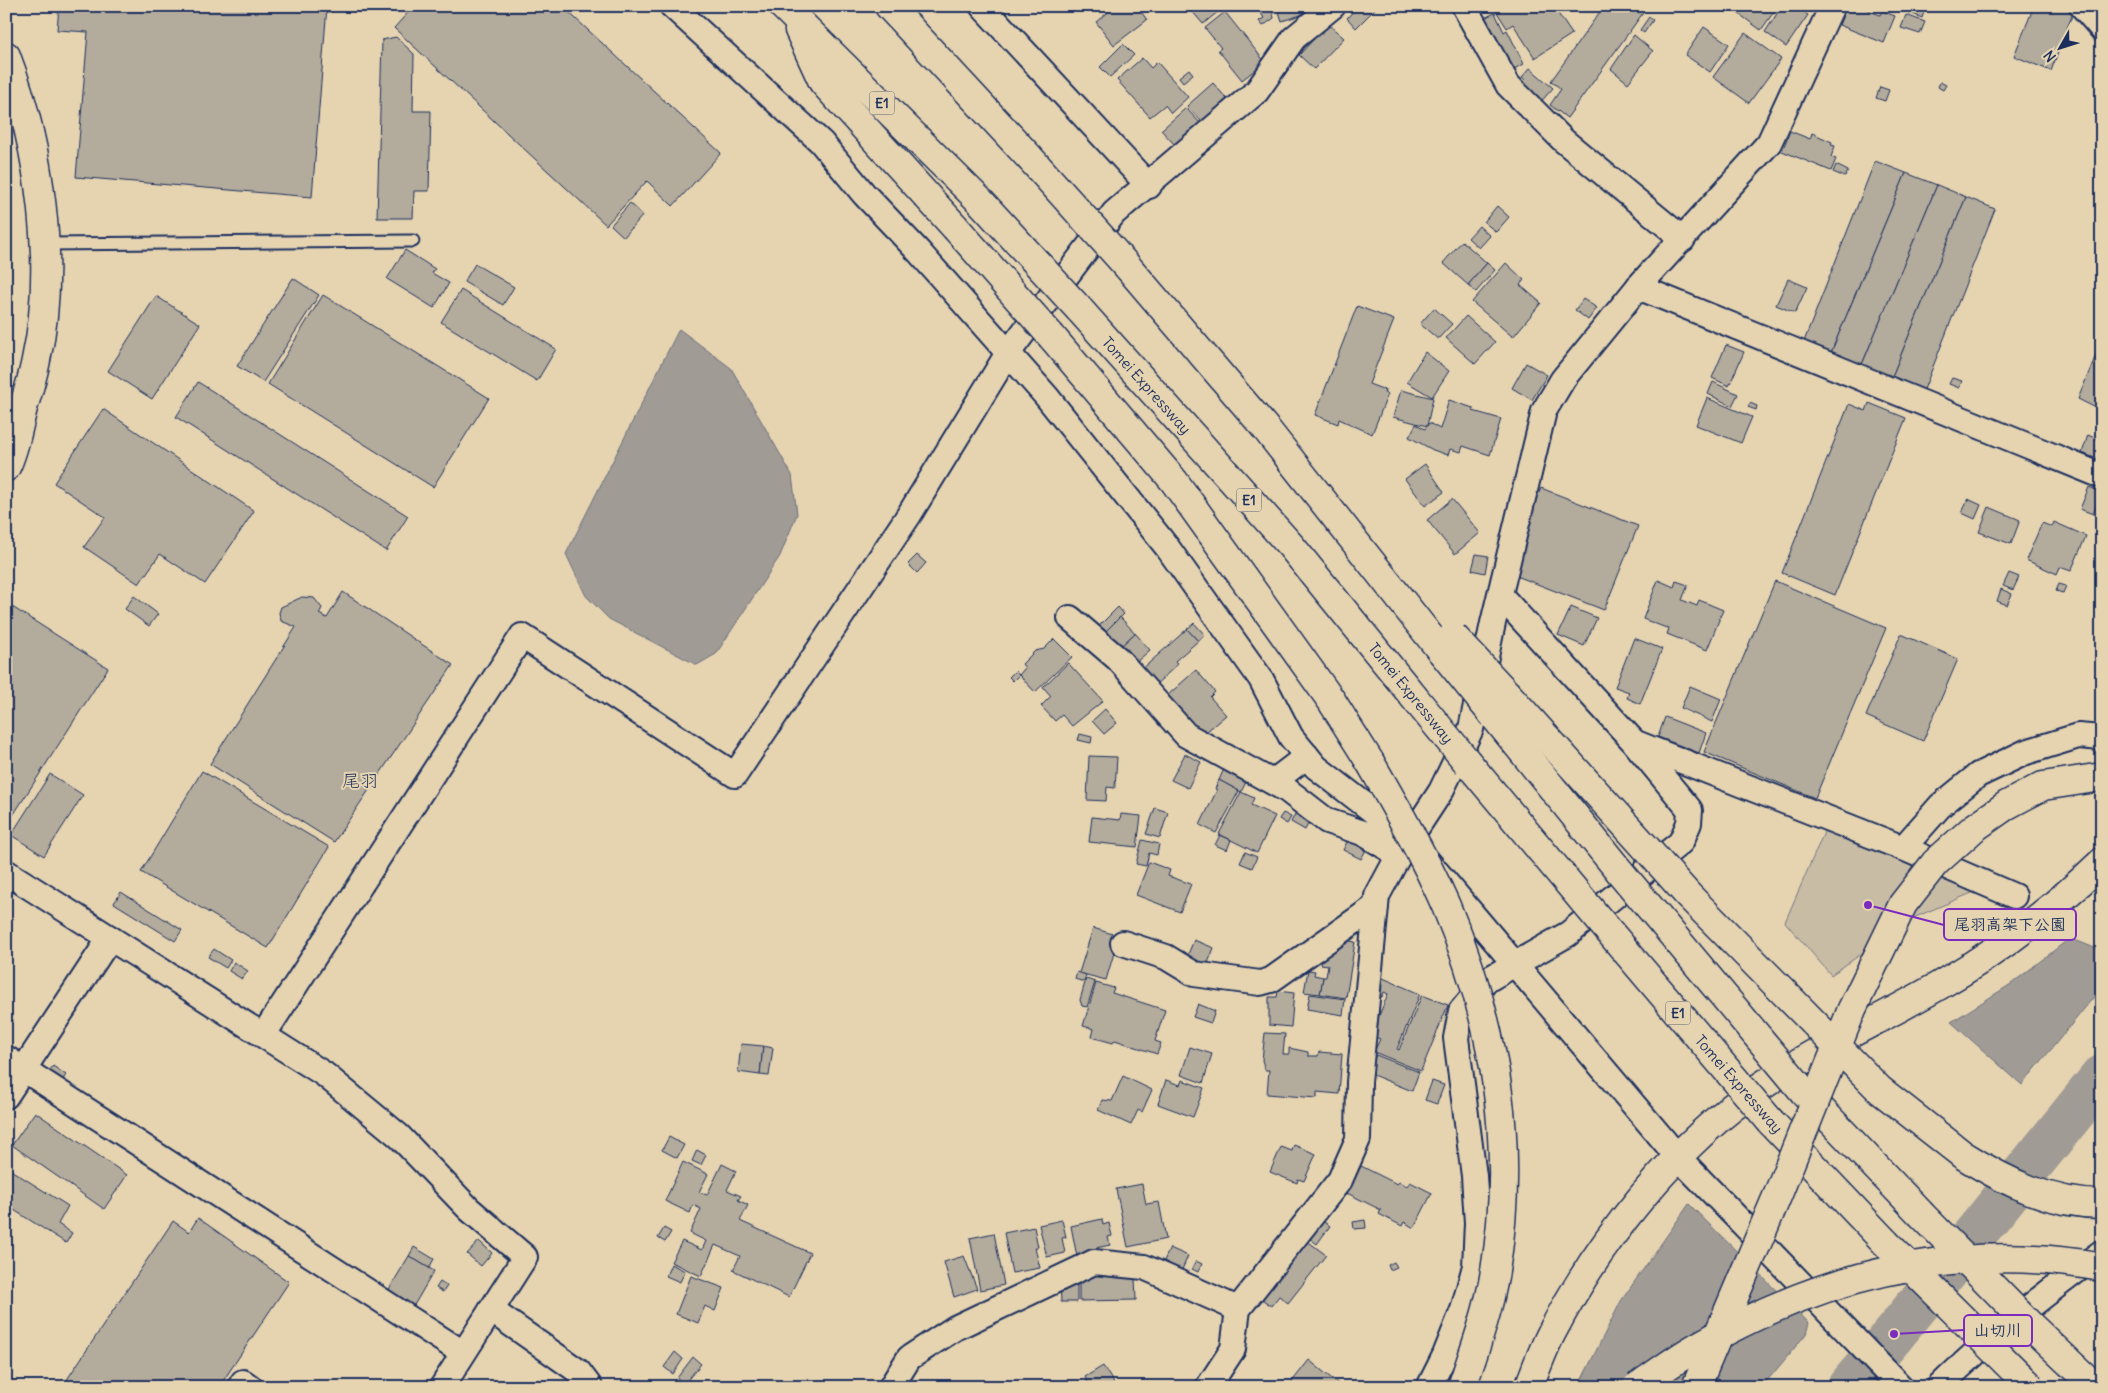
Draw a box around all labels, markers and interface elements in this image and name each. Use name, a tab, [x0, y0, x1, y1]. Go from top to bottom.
north arrow	[2036, 22, 2086, 72]
text: N	[2040, 47, 2060, 66]
road number: E1	[870, 92, 894, 115]
street label: Tomei Expressway	[1098, 332, 1196, 438]
road number: E1	[1236, 488, 1262, 512]
street label: Tomei Expressway	[1364, 639, 1458, 747]
district label: 尾羽	[342, 769, 378, 792]
callout: 尾羽高架下公園	[1944, 909, 2076, 940]
text: 尾羽高架下公園	[1954, 914, 2066, 934]
road number: E1	[1666, 1001, 1690, 1024]
street label: Tomei Expressway	[1691, 1031, 1787, 1137]
callout: 山切川	[1964, 1315, 2032, 1346]
text: 山切川	[1974, 1320, 2022, 1340]

